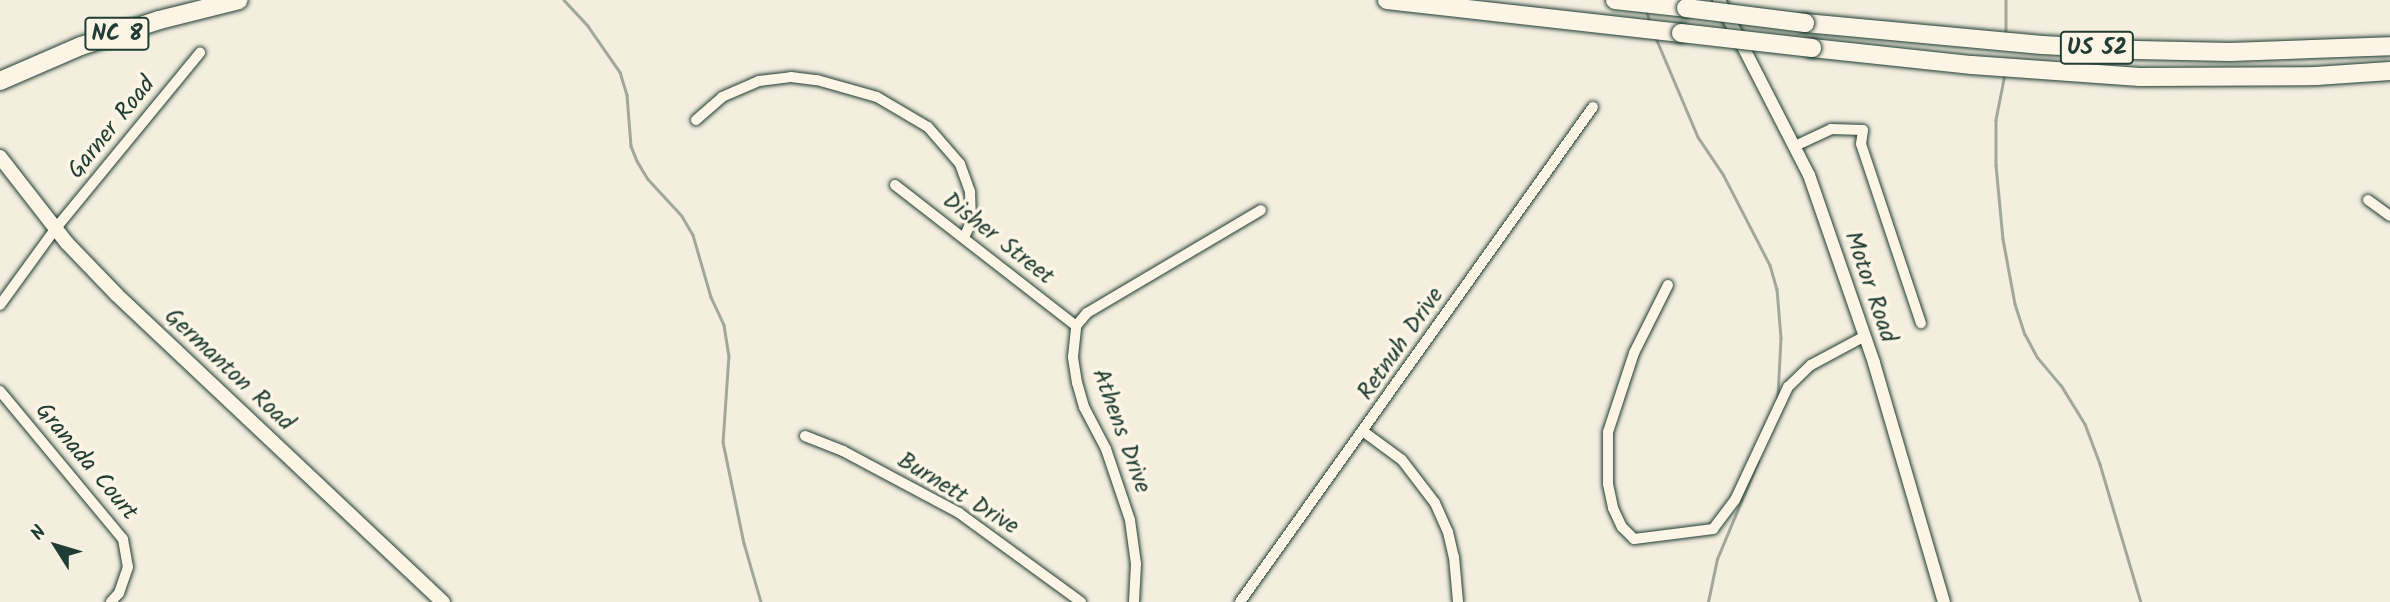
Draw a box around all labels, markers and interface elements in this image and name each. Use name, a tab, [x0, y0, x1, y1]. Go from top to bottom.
road number: NC 8	[84, 14, 150, 54]
road number: US 52	[2058, 28, 2136, 68]
street label: Garner Road	[62, 71, 162, 185]
street label: Disher Street	[937, 187, 1059, 291]
street label: Motor Road	[1838, 228, 1902, 346]
street label: Retnuh Drive	[1352, 282, 1450, 406]
street label: Germanton Road	[158, 302, 300, 438]
street label: Athens Drive	[1085, 365, 1157, 497]
street label: Granada Court	[28, 397, 144, 527]
street label: Burnett Drive	[892, 446, 1024, 542]
north arrow	[21, 511, 91, 581]
text: N	[24, 520, 55, 547]

